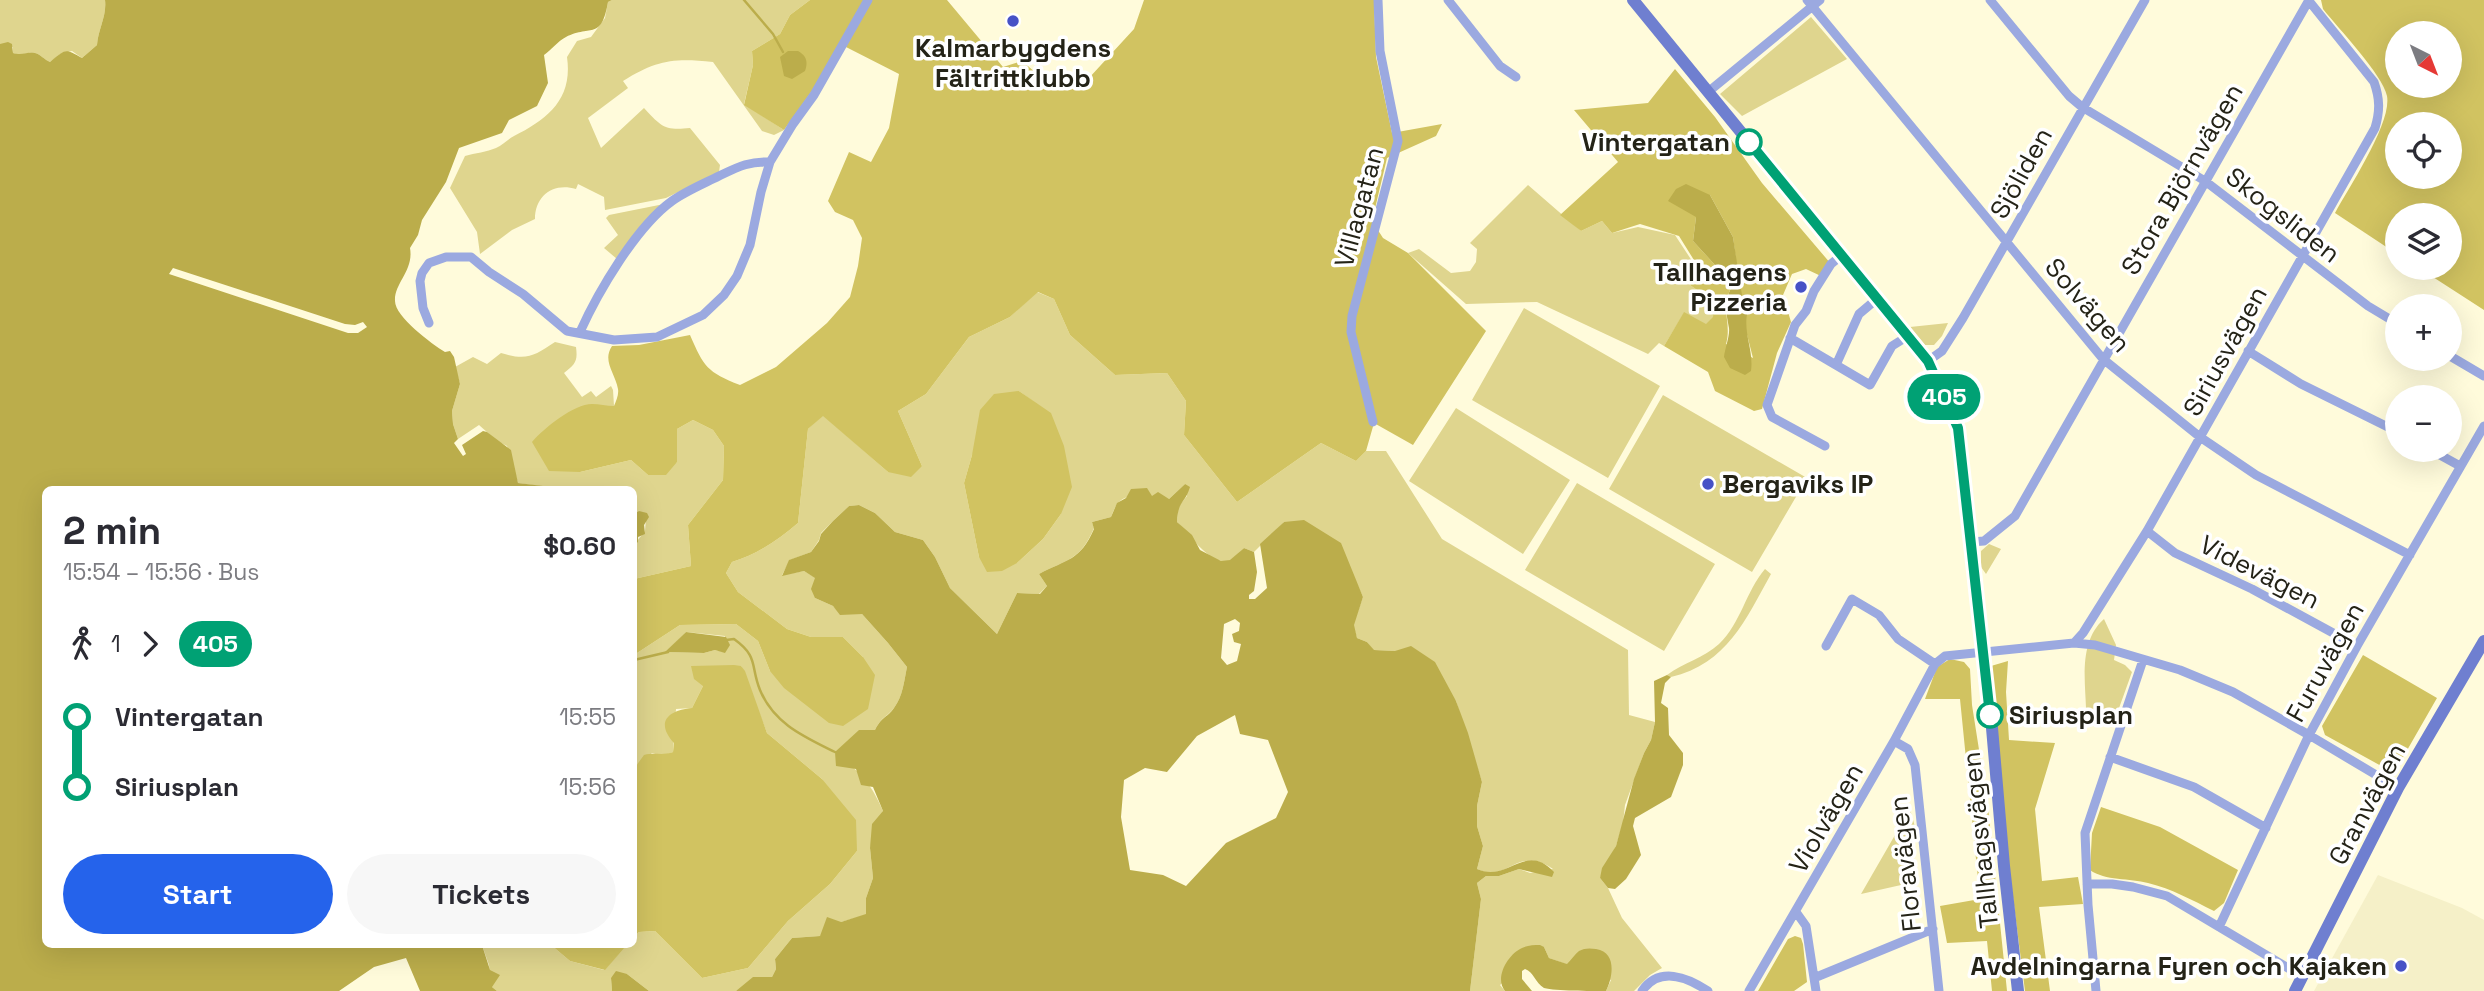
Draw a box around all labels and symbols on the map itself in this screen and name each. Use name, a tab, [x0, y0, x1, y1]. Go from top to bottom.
marker: Kalmarbygdens Fältrittklubb	[1005, 13, 1021, 29]
north arrow	[2385, 21, 2462, 98]
place label: Kalmarbygdens Fältrittklubb	[915, 31, 1111, 95]
street label: Stora Björnvägen	[2113, 77, 2251, 281]
street label: Sjöliden	[1982, 121, 2060, 225]
place label: Vintergatan	[1582, 125, 1730, 159]
marker: Vintergatan	[1736, 129, 1762, 155]
street label: Villagatan	[1327, 143, 1391, 271]
street label: Skogsliden	[2219, 160, 2347, 270]
street label: Solvägen	[2038, 251, 2138, 359]
place label: Tallhagens Pizzeria	[1653, 255, 1787, 319]
marker: Tallhagens Pizzeria	[1793, 279, 1809, 295]
street label: Siriusvägen	[2175, 280, 2275, 422]
line badge: 405	[1904, 374, 1984, 420]
place label: Bergaviks IP	[1722, 467, 1874, 501]
marker: Bergaviks IP	[1700, 476, 1716, 492]
street label: Videvägen	[2194, 527, 2326, 617]
street label: Furuvägen	[2278, 596, 2372, 728]
place label: Siriusplan	[2009, 698, 2133, 732]
marker: Siriusplan	[1977, 702, 2003, 728]
street label: Granvägen	[2321, 737, 2413, 871]
street label: Tallhagsvägen	[1954, 750, 2006, 930]
street label: Violvägen	[1781, 757, 1871, 879]
street label: Floravägen	[1881, 794, 1929, 934]
place label: Avdelningarna Fyren och Kajaken	[1971, 949, 2387, 983]
marker: Avdelningarna Fyren och Kajaken	[2393, 958, 2409, 974]

